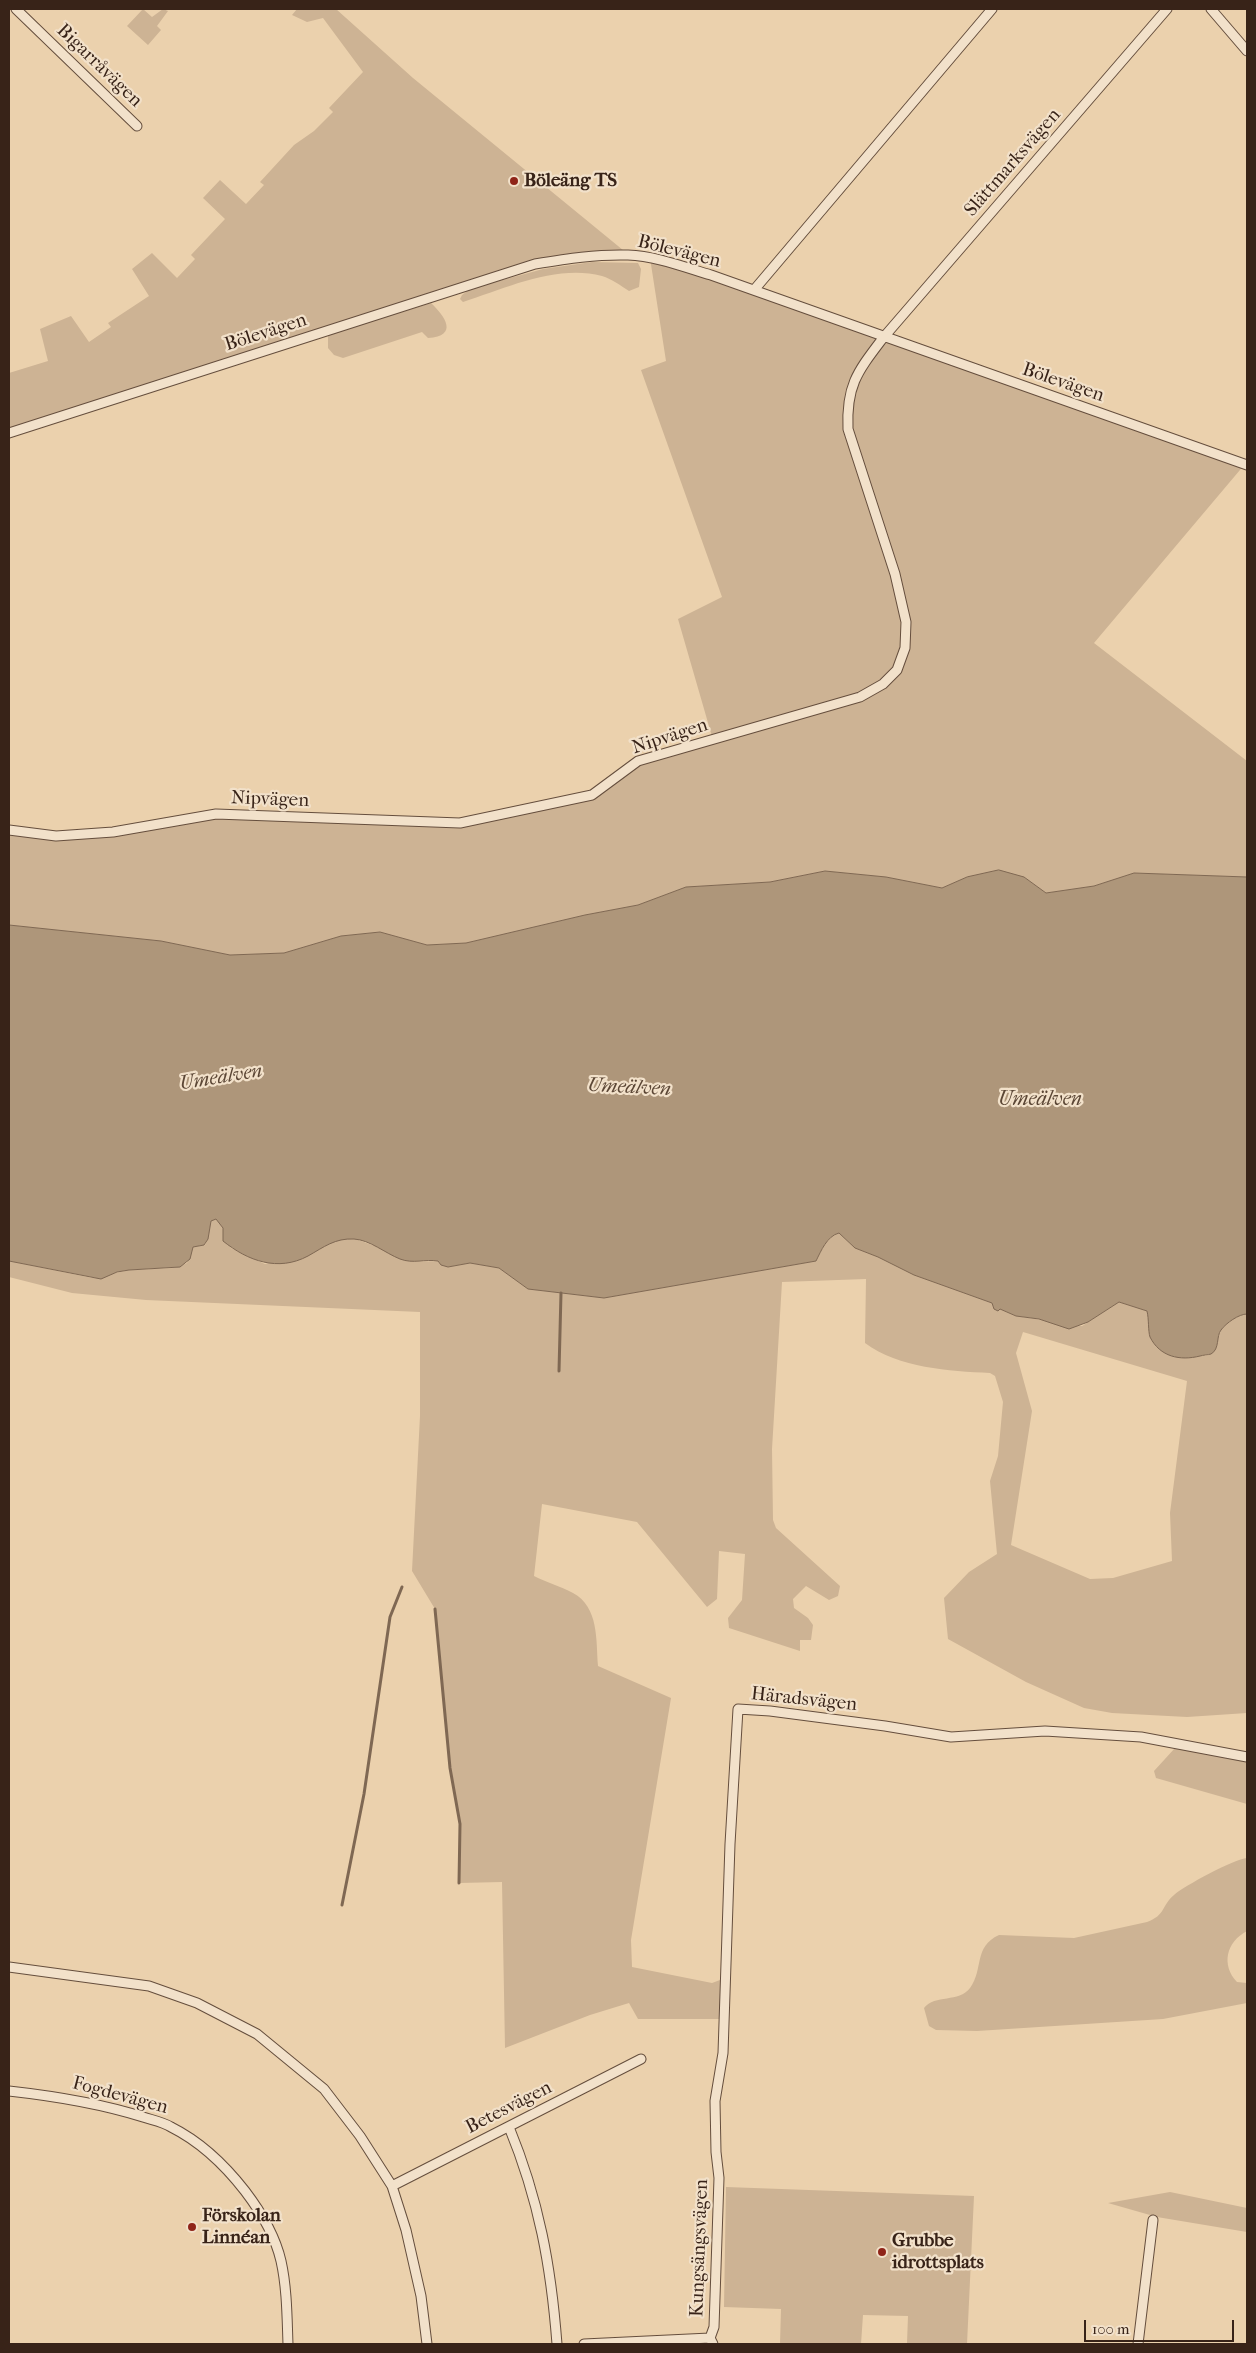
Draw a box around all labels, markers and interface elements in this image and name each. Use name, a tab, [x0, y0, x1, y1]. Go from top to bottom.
street label: Bigarråvägen	[51, 20, 147, 112]
street label: Slättmarksvägen	[960, 104, 1066, 222]
place label: Böleäng TS	[524, 170, 617, 192]
marker: Böleäng TS	[508, 175, 520, 187]
street label: Bölevägen	[635, 231, 723, 273]
street label: Bölevägen	[222, 309, 310, 357]
street label: Bölevägen	[1019, 358, 1107, 408]
street label: Nipvägen	[629, 714, 711, 760]
street label: Nipvägen	[230, 787, 310, 813]
water label: Umeälven	[178, 1060, 264, 1096]
water label: Umeälven	[587, 1074, 671, 1102]
water label: Umeälven	[998, 1088, 1082, 1112]
street label: Häradsvägen	[750, 1683, 858, 1717]
street label: Fogdevägen	[70, 2072, 170, 2120]
street label: Betesvägen	[462, 2077, 556, 2139]
street label: Kungsängsvägen	[686, 2179, 714, 2317]
place label: Förskolan Linnéan	[202, 2205, 281, 2249]
marker: Förskolan Linnéan	[186, 2221, 198, 2233]
place label: Grubbe idrottsplats	[892, 2230, 984, 2274]
marker: Grubbe idrottsplats	[876, 2246, 888, 2258]
scale bar	[1086, 2310, 1236, 2342]
text: 100 m	[1092, 2320, 1130, 2338]

